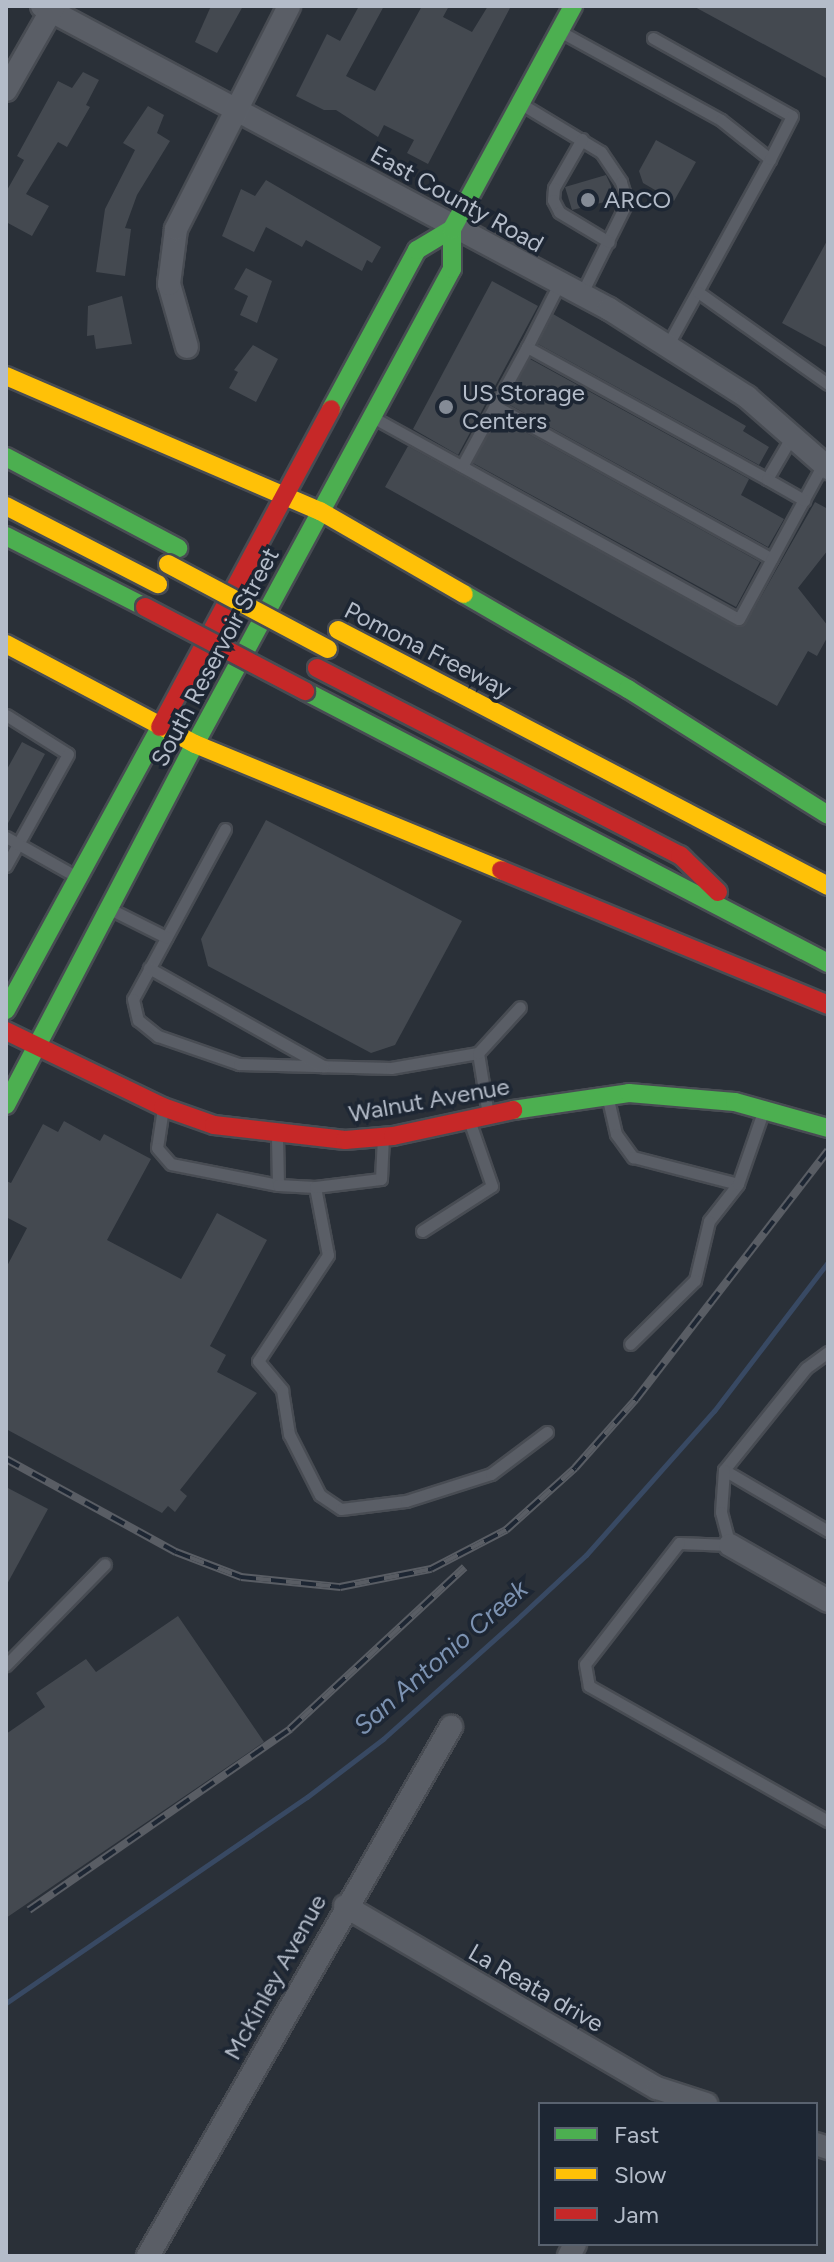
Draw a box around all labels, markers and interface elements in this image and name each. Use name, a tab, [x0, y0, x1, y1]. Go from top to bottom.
street label: East County Road	[365, 139, 549, 259]
place label: ARCO	[604, 186, 671, 214]
marker: ARCO	[579, 191, 597, 209]
place label: US Storage Centers	[462, 379, 585, 435]
marker: US Storage Centers	[437, 398, 455, 416]
street label: South Reservoir Street	[145, 543, 285, 771]
street label: Pomona Freeway	[340, 596, 516, 704]
street label: Walnut Avenue	[346, 1072, 512, 1128]
water label: San Antonio Creek	[348, 1574, 534, 1742]
street label: McKinley Avenue	[218, 1889, 332, 2065]
street label: La Reata drive	[463, 1938, 609, 2038]
legend	[538, 2102, 818, 2246]
text: Fast	[614, 2120, 659, 2149]
text: Slow	[614, 2160, 666, 2189]
text: Jam	[614, 2200, 659, 2229]

